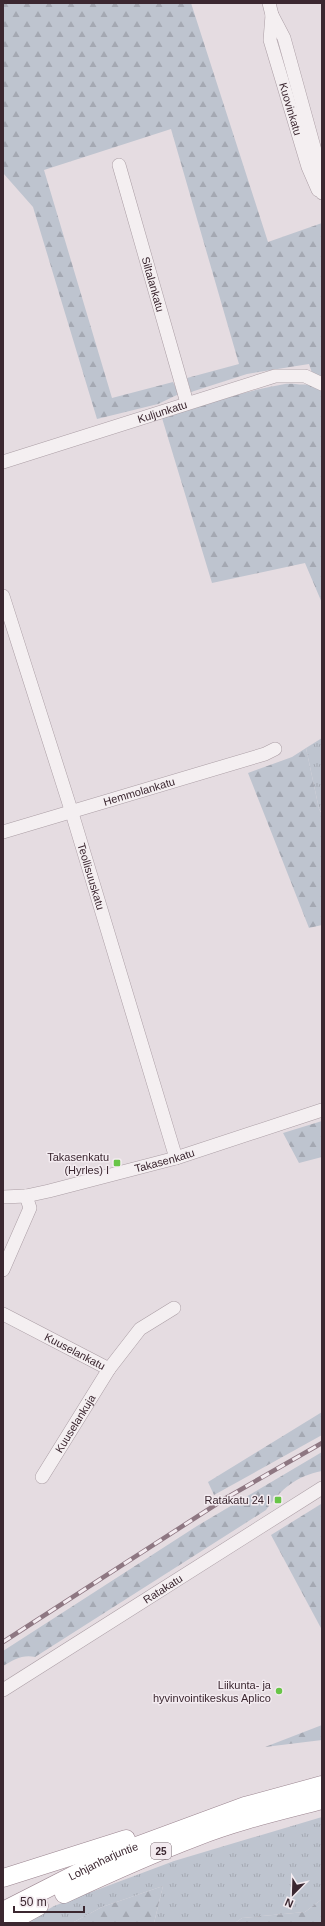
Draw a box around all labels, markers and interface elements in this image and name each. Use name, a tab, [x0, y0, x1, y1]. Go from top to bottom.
street label: Kuovinkatu	[277, 81, 304, 137]
street label: Siltalankatu	[139, 255, 167, 313]
street label: Kuljunkatu	[136, 398, 189, 425]
street label: Hemmolankatu	[102, 775, 176, 808]
street label: Teollisuuskatu	[75, 842, 107, 911]
street label: Takasenkatu	[133, 1146, 196, 1175]
place label: Takasenkatu (Hyrles) I	[47, 1151, 109, 1176]
marker: Takasenkatu (Hyrles) I	[112, 1158, 122, 1168]
street label: Kuuselankatu	[43, 1331, 107, 1372]
street label: Kuuselankuja	[53, 1391, 98, 1455]
place label: Ratakatu 24 I	[205, 1494, 270, 1506]
marker: Ratakatu 24 I	[273, 1495, 283, 1505]
street label: Ratakatu	[141, 1572, 185, 1606]
place label: Liikunta- ja hyvinvointikeskus Aplico	[153, 1679, 272, 1704]
marker: Liikunta- ja hyvinvointikeskus Aplico	[274, 1686, 284, 1696]
street label: Lohjanharjuntie	[67, 1840, 140, 1883]
road number: 25	[151, 1843, 171, 1859]
north arrow	[273, 1874, 313, 1914]
scale bar	[14, 1888, 84, 1914]
text: 50 m	[20, 1895, 47, 1909]
text: N	[283, 1896, 295, 1910]

